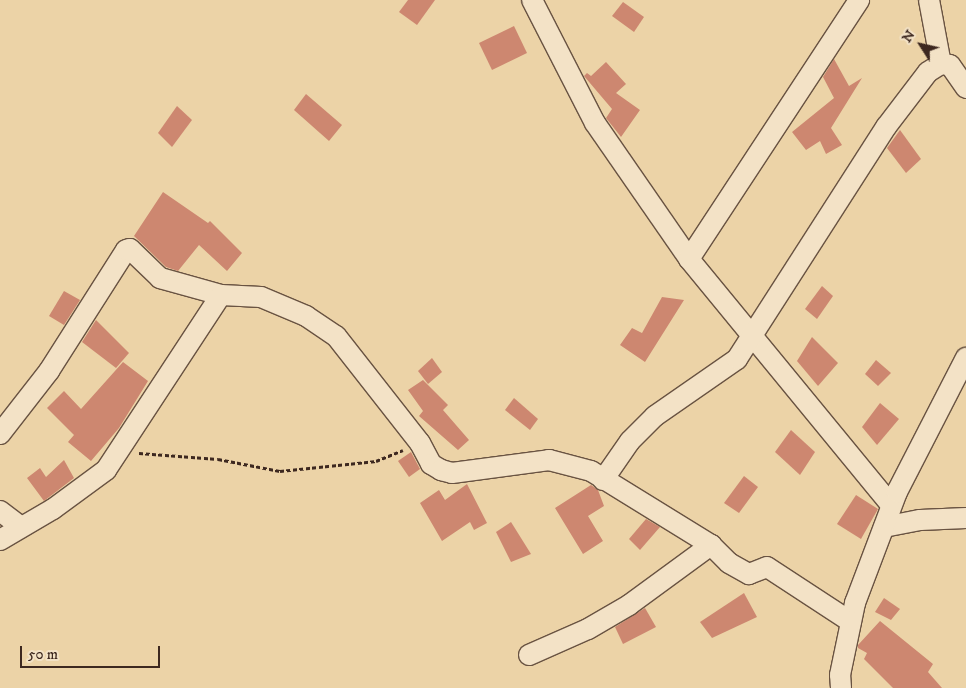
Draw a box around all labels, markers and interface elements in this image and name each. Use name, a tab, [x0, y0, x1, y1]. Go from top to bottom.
north arrow	[896, 20, 946, 70]
text: N	[898, 27, 919, 46]
scale bar	[22, 636, 162, 668]
text: 50 m	[28, 645, 58, 664]

